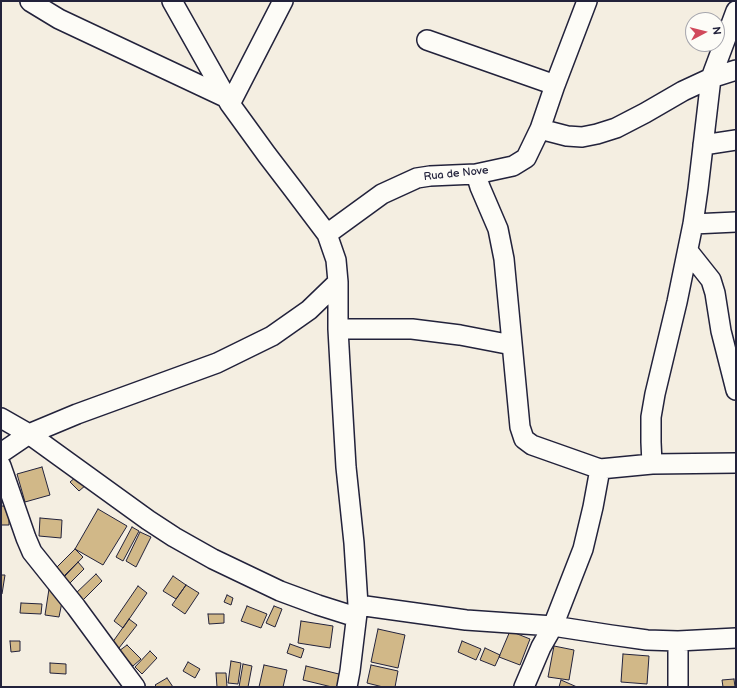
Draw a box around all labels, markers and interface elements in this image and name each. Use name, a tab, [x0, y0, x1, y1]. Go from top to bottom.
north arrow	[685, 12, 725, 52]
text: N	[709, 26, 723, 35]
street label: Rua de Nove	[423, 164, 489, 184]

